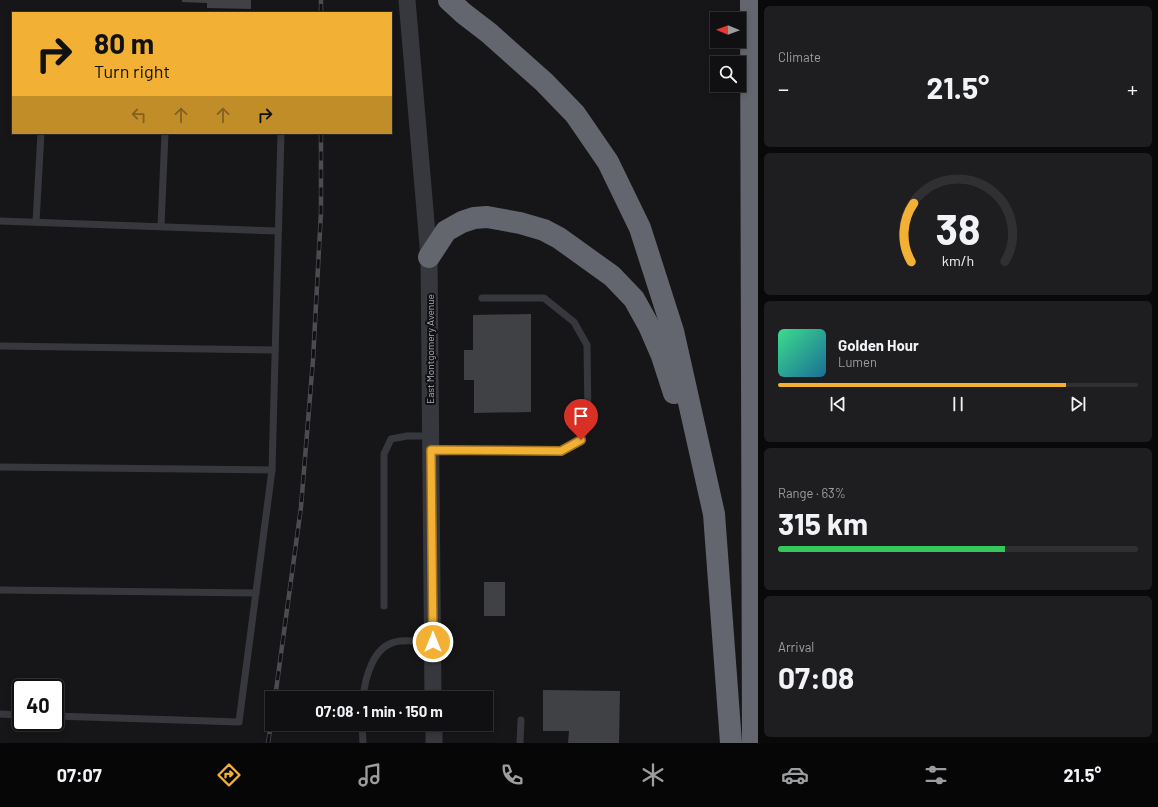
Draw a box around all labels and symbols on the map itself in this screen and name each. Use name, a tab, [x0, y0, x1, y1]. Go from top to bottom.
north arrow	[710, 12, 746, 48]
street label: East Montgomery Avenue	[424, 294, 436, 404]
pin	[564, 399, 598, 440]
position arrow	[412, 621, 454, 663]
speed limit sign: 40	[12, 679, 64, 731]

